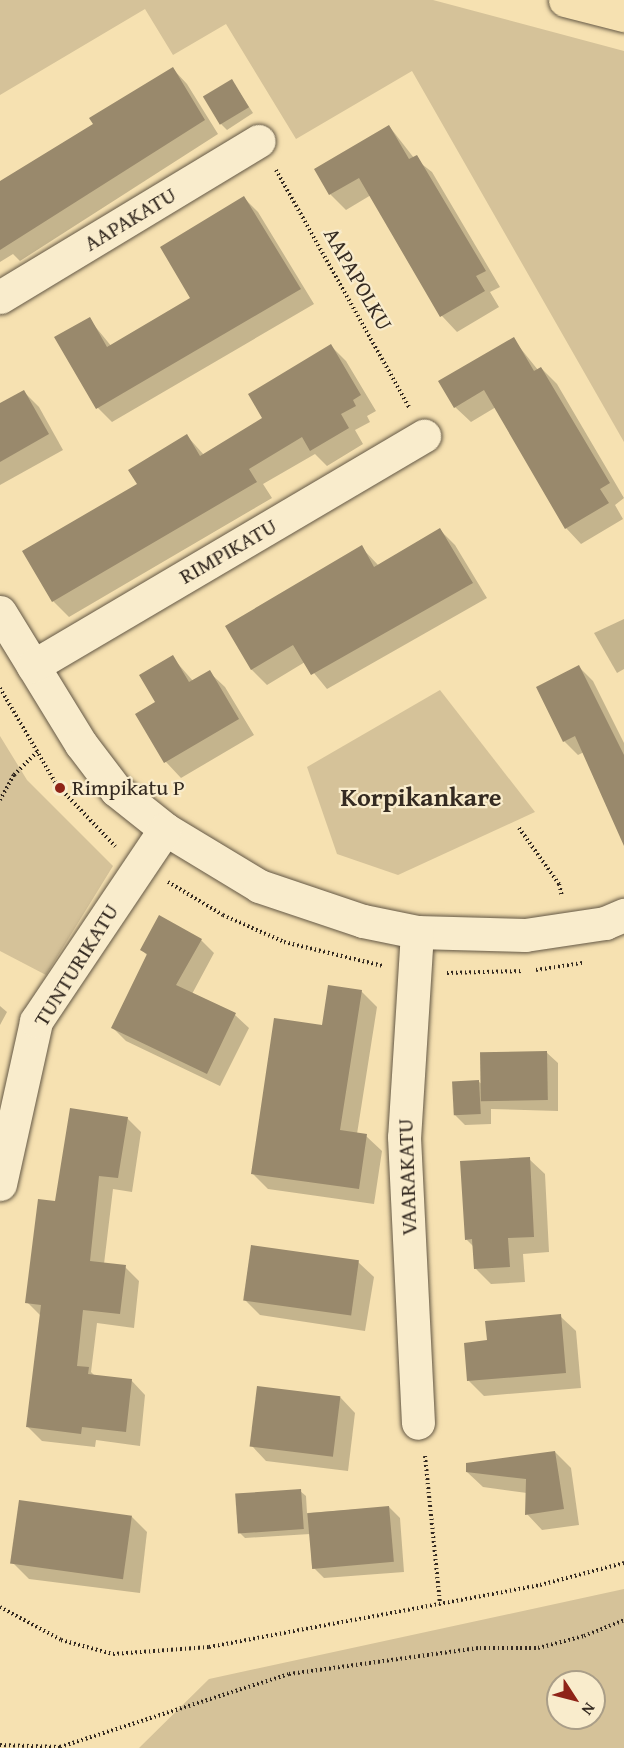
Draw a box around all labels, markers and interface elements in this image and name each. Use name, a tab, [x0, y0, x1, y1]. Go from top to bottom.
street label: AAPAKATU	[79, 181, 181, 257]
street label: AAPAPOLKU	[318, 223, 398, 335]
street label: RIMPIKATU	[175, 513, 281, 589]
place label: Rimpikatu P	[72, 775, 185, 801]
marker: Rimpikatu P	[53, 781, 67, 795]
district label: Korpikankare	[341, 781, 501, 813]
street label: TUNTURIKATU	[28, 899, 124, 1031]
street label: VAARAKATU	[392, 1118, 422, 1236]
north arrow	[546, 1670, 606, 1730]
text: N	[576, 1698, 602, 1721]

